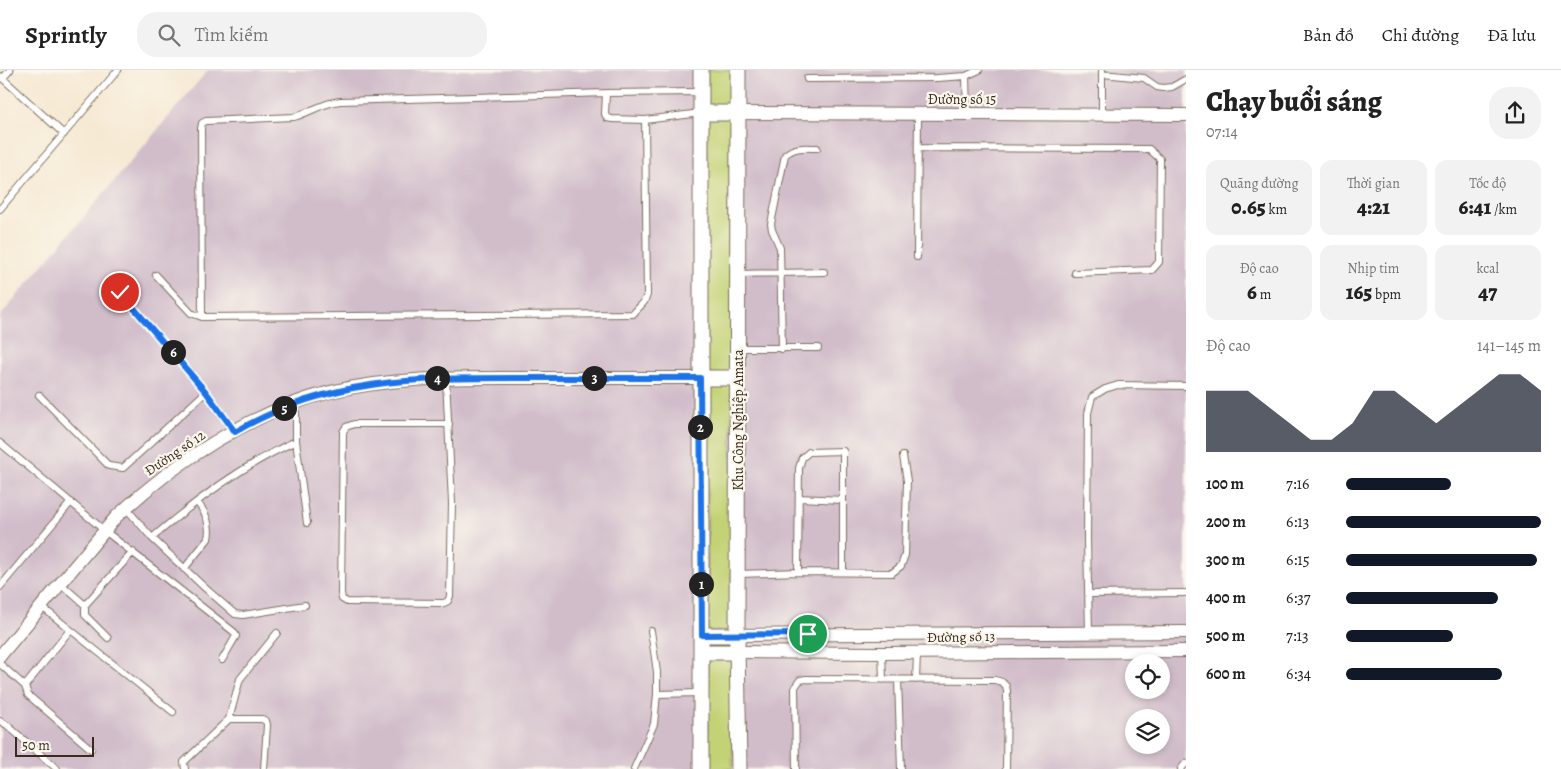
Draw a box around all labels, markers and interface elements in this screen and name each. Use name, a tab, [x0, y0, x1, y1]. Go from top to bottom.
search box	[137, 12, 487, 57]
text: Sprintly	[25, 19, 107, 51]
icon: search	[155, 21, 183, 49]
text: Tìm kiếm	[195, 22, 268, 48]
text: Bản đồ	[1303, 23, 1354, 47]
text: Chỉ đường	[1382, 23, 1459, 47]
text: Đã lưu	[1487, 23, 1536, 47]
text: Chạy buổi sáng	[1206, 83, 1382, 121]
button: share	[1489, 87, 1541, 139]
street label: Đường số 15	[928, 90, 996, 109]
text: 07:14	[1206, 121, 1238, 143]
text: Quãng đường	[1220, 174, 1298, 193]
text: Thời gian	[1347, 174, 1400, 193]
text: Tốc độ	[1469, 174, 1506, 193]
text: 0.65	[1231, 193, 1266, 221]
text: 4:21	[1357, 193, 1390, 221]
text: 6:41	[1459, 193, 1491, 221]
text: km	[1266, 200, 1287, 219]
text: /km	[1491, 200, 1517, 219]
text: Độ cao	[1240, 259, 1279, 278]
text: Nhịp tim	[1348, 259, 1399, 278]
text: kcal	[1477, 259, 1499, 278]
pin	[99, 271, 141, 313]
icon: check	[106, 278, 134, 306]
text: 6	[1247, 278, 1257, 306]
text: 165	[1346, 278, 1372, 306]
text: 47	[1478, 278, 1497, 306]
text: m	[1257, 285, 1271, 304]
text: bpm	[1372, 285, 1401, 304]
text: Độ cao	[1206, 335, 1251, 357]
text: 141–145 m	[1477, 335, 1541, 357]
pin: 6	[160, 340, 186, 364]
text: 6	[170, 343, 177, 362]
street label: Khu Công Nghiệp Amata	[729, 349, 748, 491]
pin: 4	[424, 366, 450, 390]
pin: 3	[582, 366, 606, 390]
text: 4	[434, 369, 441, 388]
text: 3	[591, 369, 598, 388]
pin: 5	[272, 396, 296, 420]
text: 5	[282, 399, 287, 418]
pin: 2	[688, 414, 712, 440]
text: 2	[697, 418, 704, 437]
street label: Đường số 12	[141, 426, 209, 480]
text: 100 m	[1206, 473, 1244, 495]
text: 7:16	[1286, 473, 1309, 495]
text: 200 m	[1206, 511, 1246, 533]
text: 6:13	[1286, 511, 1309, 533]
text: 300 m	[1206, 549, 1245, 571]
text: 6:15	[1286, 549, 1310, 571]
pin: 1	[688, 572, 714, 596]
text: 1	[699, 575, 704, 594]
text: 400 m	[1206, 587, 1246, 609]
text: 6:37	[1286, 587, 1311, 609]
pin	[787, 613, 829, 655]
icon: arrive	[794, 620, 822, 648]
text: 500 m	[1206, 625, 1245, 647]
text: 7:13	[1286, 625, 1309, 647]
street label: Đường số 13	[927, 627, 996, 647]
map controls	[1125, 654, 1170, 754]
button: locate	[1125, 654, 1170, 699]
text: 600 m	[1206, 663, 1246, 685]
text: 6:34	[1286, 663, 1311, 685]
button: layers	[1125, 709, 1170, 754]
scale bar	[15, 734, 94, 757]
text: 50 m	[22, 736, 50, 755]

